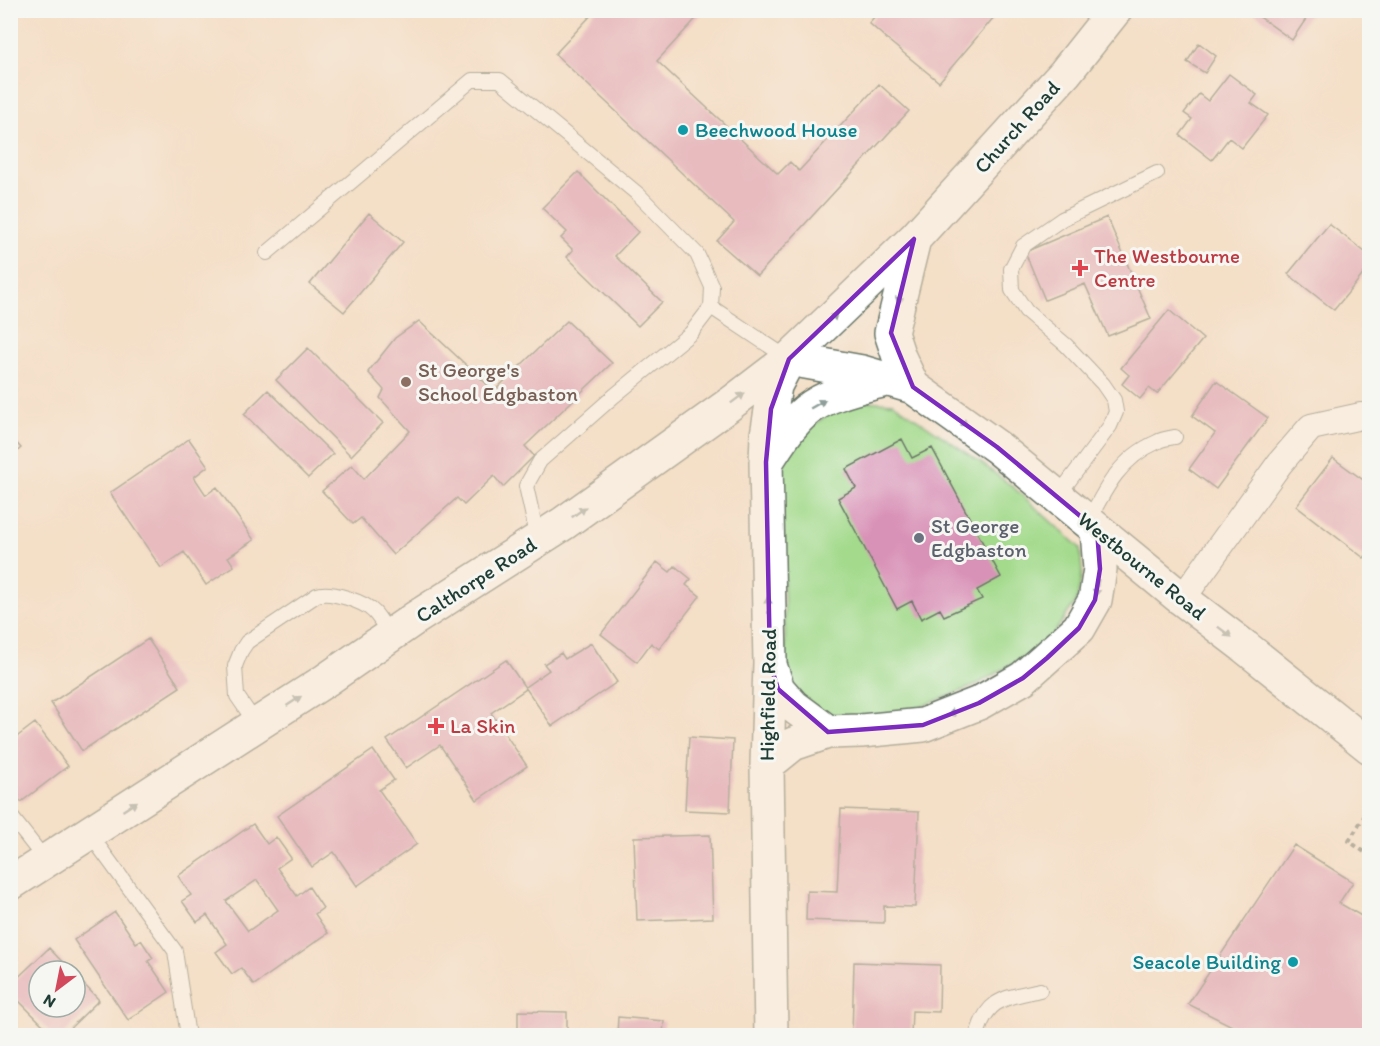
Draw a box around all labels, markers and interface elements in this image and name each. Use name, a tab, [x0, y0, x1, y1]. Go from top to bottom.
street label: Church Road	[969, 75, 1065, 178]
place label: Beechwood House	[695, 117, 857, 142]
marker: Beechwood House	[676, 123, 690, 137]
place label: The Westbourne Centre	[1094, 243, 1240, 292]
marker: The Westbourne Centre	[1071, 259, 1089, 277]
one-way arrow	[895, 287, 905, 305]
one-way arrow	[824, 312, 838, 326]
place label: St George's School Edgbaston	[418, 357, 578, 406]
marker: St George's School Edgbaston	[399, 375, 413, 389]
one-way arrow	[730, 393, 745, 405]
one-way arrow	[810, 399, 827, 409]
one-way arrow	[952, 415, 968, 427]
one-way arrow	[571, 506, 587, 518]
street label: Westbourne Road	[1073, 506, 1212, 625]
place label: St George Edgbaston	[931, 513, 1027, 562]
street label: Calthorpe Road	[411, 531, 541, 628]
marker: St George Edgbaston	[912, 531, 926, 545]
one-way arrow	[1092, 579, 1101, 598]
one-way arrow	[764, 595, 773, 614]
one-way arrow	[1217, 626, 1233, 638]
street label: Highfield Road	[754, 629, 781, 761]
one-way arrow	[286, 696, 302, 707]
one-way arrow	[947, 708, 965, 718]
place label: La Skin	[450, 713, 516, 738]
marker: La Skin	[427, 717, 445, 735]
one-way arrow	[122, 801, 138, 812]
place label: Seacole Building	[1132, 949, 1281, 974]
marker: Seacole Building	[1286, 955, 1300, 969]
north arrow	[27, 959, 87, 1019]
text: N	[40, 990, 59, 1012]

